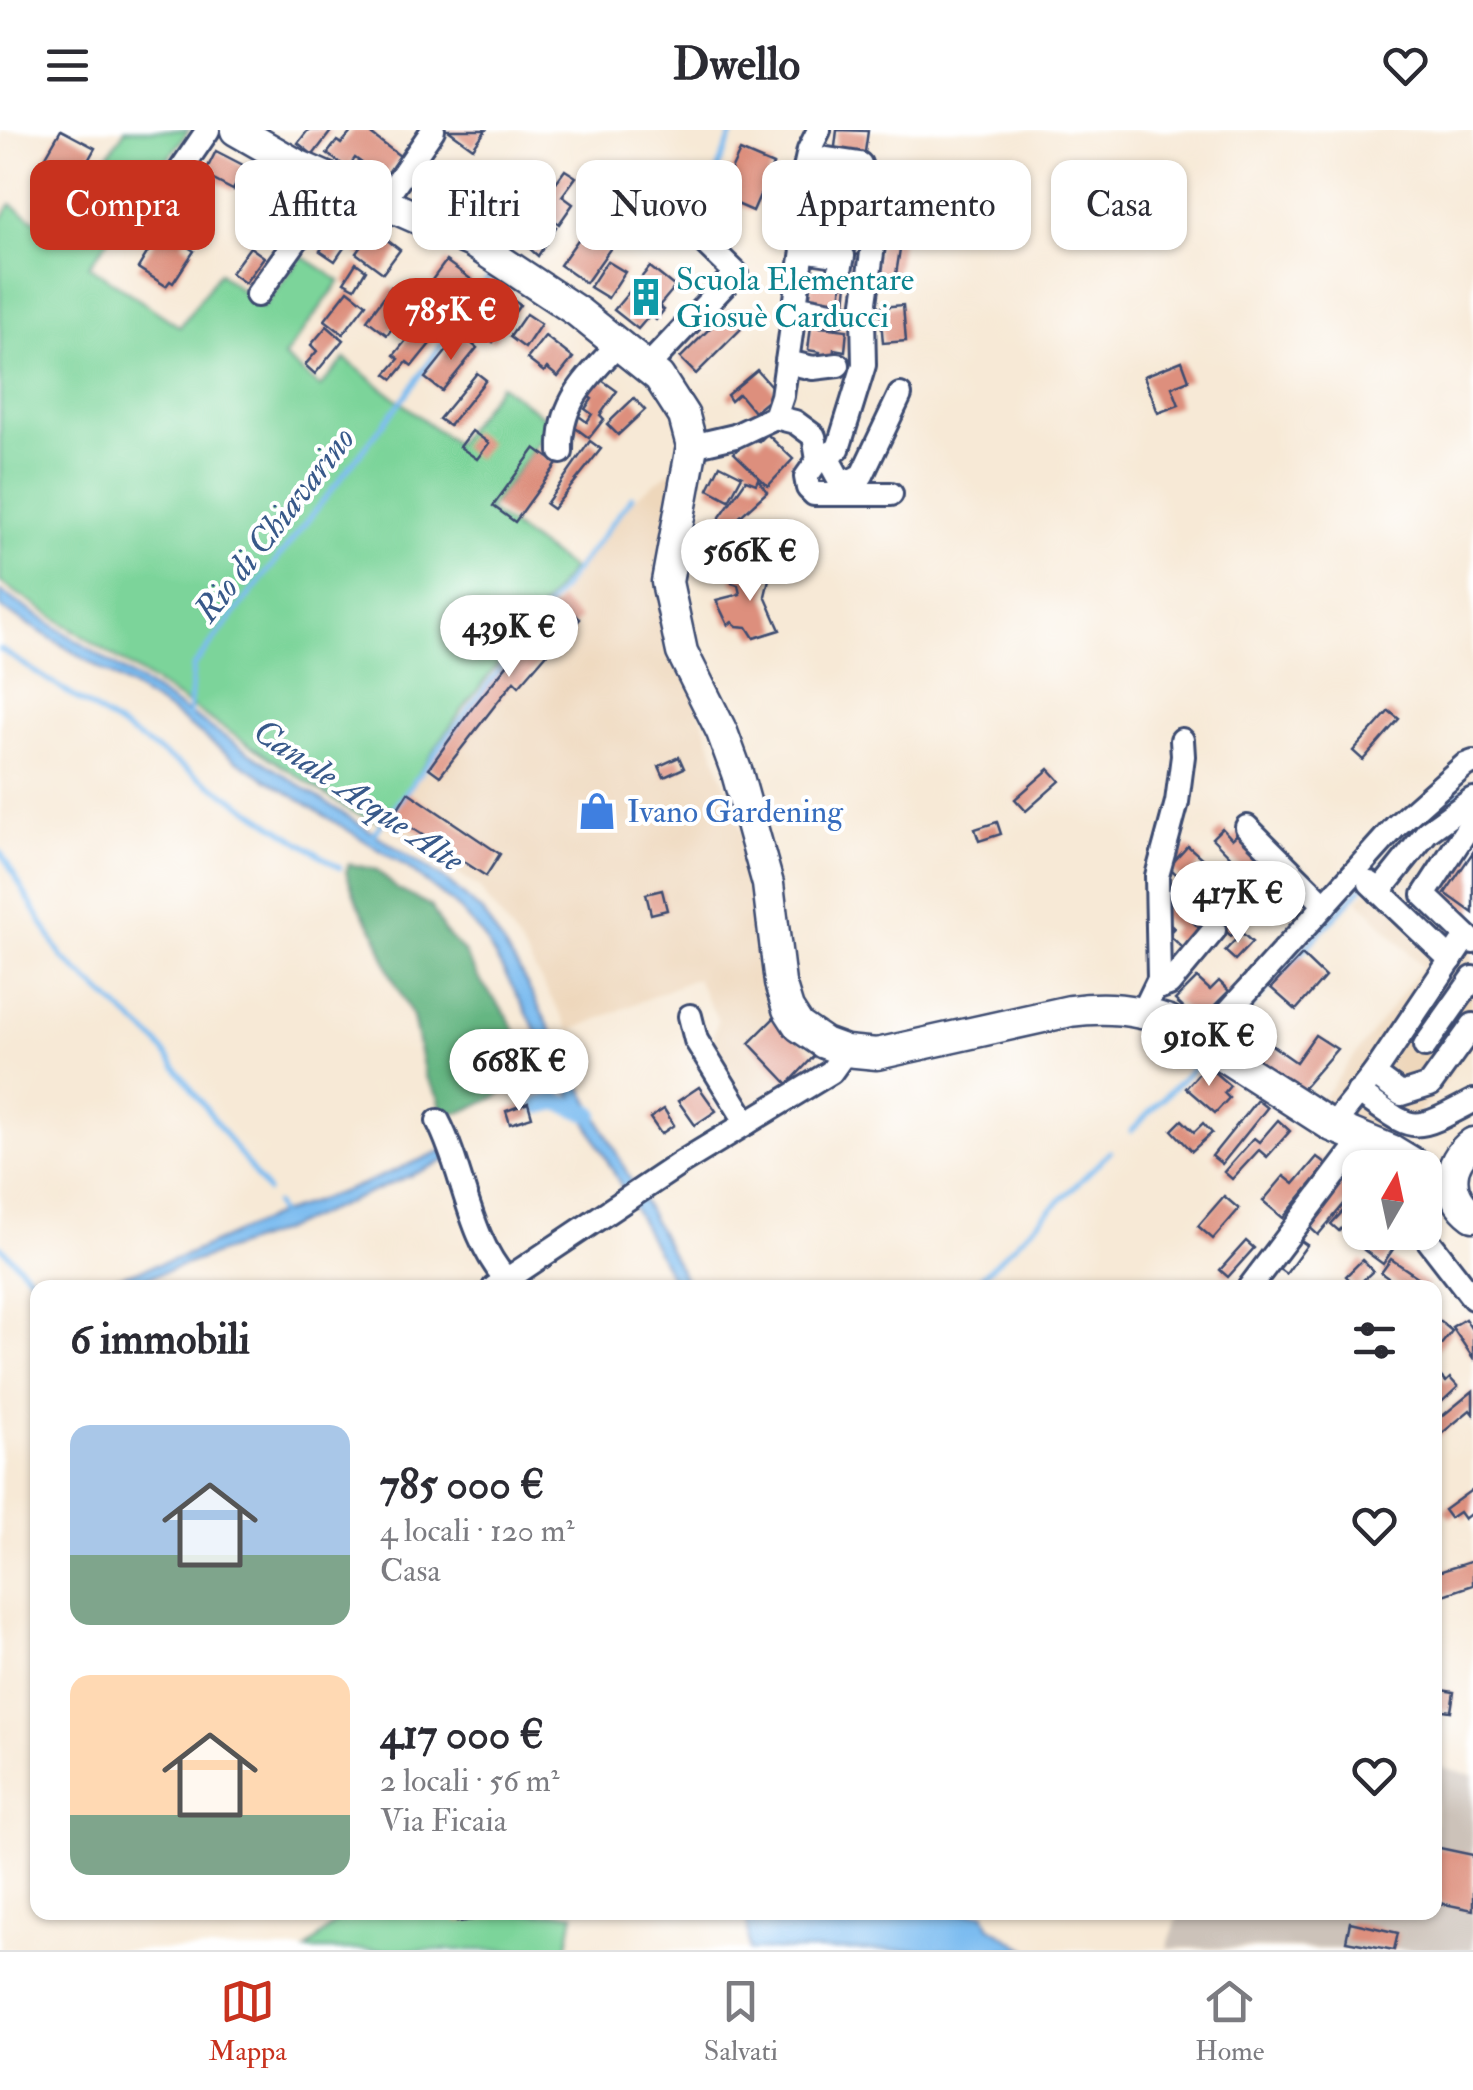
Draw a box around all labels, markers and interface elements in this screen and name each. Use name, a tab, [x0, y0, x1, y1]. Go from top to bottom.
text: Dwello	[673, 37, 800, 93]
icon: menu	[40, 38, 95, 93]
icon: heart	[1378, 38, 1433, 93]
chip: Compra	[30, 160, 215, 250]
chip: Affitta	[235, 160, 392, 250]
chip: Filtri	[412, 160, 556, 250]
chip: Nuovo	[576, 160, 742, 250]
chip: Appartamento	[762, 160, 1031, 250]
chip: Casa	[1051, 160, 1187, 250]
place label: Scuola Elementare Giosuè Carducci	[676, 260, 914, 337]
building icon: Scuola Elementare Giosuè Carducci	[625, 276, 667, 318]
pin: 785K €	[370, 278, 532, 363]
text: 785K €	[405, 290, 497, 330]
water label: Rio di Chiavarino	[184, 418, 365, 632]
pin: 566K €	[669, 519, 831, 604]
text: 566K €	[703, 531, 797, 571]
pin: 439K €	[428, 595, 590, 680]
text: 439K €	[462, 607, 556, 647]
water label: Canale Acque Alte	[245, 709, 472, 883]
shop icon: Ivano Gardening	[576, 790, 618, 832]
place label: Ivano Gardening	[627, 792, 844, 832]
pin: 417K €	[1157, 861, 1319, 946]
text: 417K €	[1192, 873, 1284, 913]
pin: 910K €	[1128, 1004, 1290, 1089]
text: 910K €	[1163, 1016, 1255, 1056]
pin: 668K €	[438, 1029, 600, 1114]
text: 668K €	[471, 1041, 567, 1081]
north arrow	[1342, 1150, 1442, 1250]
map controls	[1342, 1150, 1442, 1250]
icon: filters	[1347, 1313, 1402, 1368]
text: 6 immobili	[70, 1314, 250, 1366]
text: 785 000 €	[380, 1459, 544, 1511]
icon: home	[150, 1465, 270, 1585]
icon: heart	[1347, 1498, 1402, 1553]
text: 4 locali · 120 m²	[380, 1511, 575, 1551]
text: Casa	[380, 1551, 441, 1591]
text: 417 000 €	[380, 1709, 544, 1761]
icon: home	[150, 1715, 270, 1835]
icon: heart	[1347, 1748, 1402, 1803]
text: 2 locali · 56 m²	[380, 1761, 560, 1801]
text: Via Ficaia	[380, 1801, 507, 1841]
tab: Mappa	[209, 1974, 287, 2069]
tab: Salvati	[704, 1974, 778, 2069]
tab: Home	[1195, 1974, 1264, 2069]

